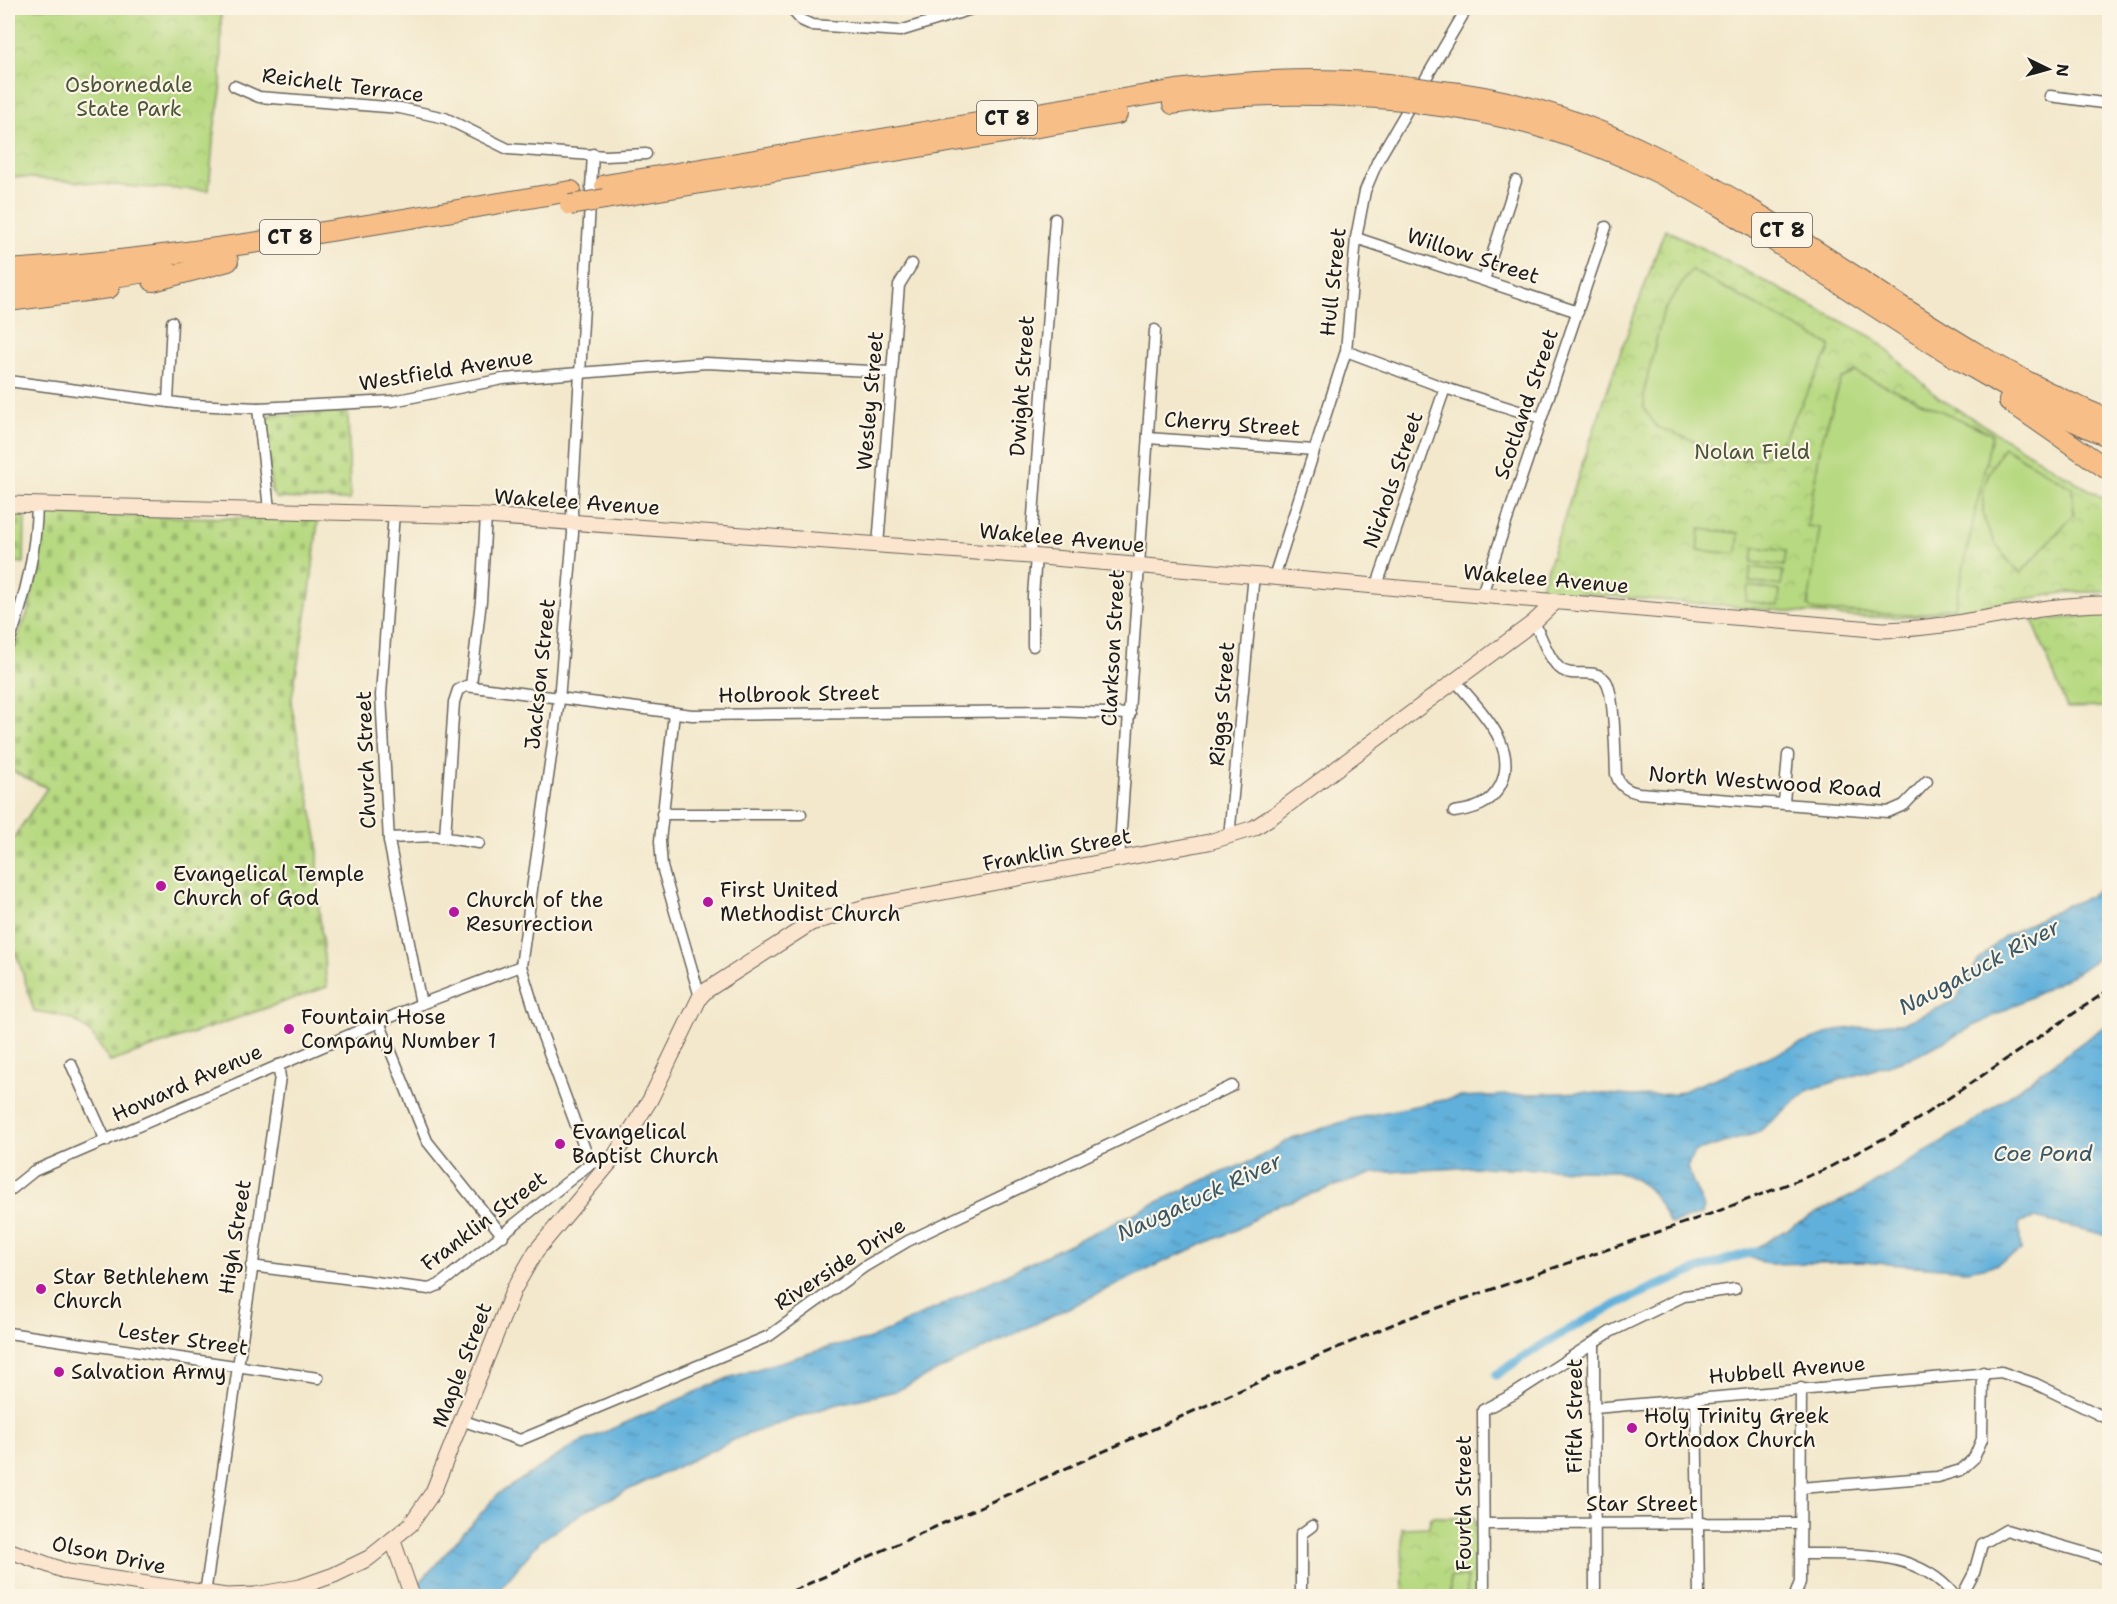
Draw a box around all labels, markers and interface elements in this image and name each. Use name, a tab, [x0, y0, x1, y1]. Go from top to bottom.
north arrow	[2018, 39, 2078, 99]
street label: Reichelt Terrace	[260, 61, 426, 109]
text: N	[2051, 63, 2073, 77]
park label: Osbornedale State Park	[65, 71, 193, 123]
road number: CT 8	[977, 101, 1037, 135]
road number: CT 8	[1752, 213, 1812, 247]
road number: CT 8	[260, 220, 320, 254]
street label: Willow Street	[1403, 221, 1543, 291]
street label: Hull Street	[1313, 226, 1353, 338]
street label: Dwight Street	[1003, 314, 1041, 458]
street label: Scotland Street	[1487, 325, 1565, 483]
street label: Wesley Street	[850, 330, 890, 472]
street label: Westfield Avenue	[357, 342, 535, 398]
street label: Cherry Street	[1163, 405, 1301, 443]
street label: Nichols Street	[1357, 408, 1429, 552]
park label: Nolan Field	[1694, 438, 1810, 466]
street label: Wakelee Avenue	[493, 482, 661, 522]
street label: Wakelee Avenue	[978, 517, 1146, 559]
street label: Wakelee Avenue	[1462, 558, 1630, 600]
street label: Clarkson Street	[1095, 569, 1131, 727]
street label: Jackson Street	[518, 597, 562, 751]
street label: Riggs Street	[1203, 641, 1241, 767]
street label: Holbrook Street	[718, 679, 880, 709]
street label: Church Street	[350, 690, 382, 830]
street label: North Westwood Road	[1648, 760, 1882, 804]
street label: Franklin Street	[980, 822, 1134, 878]
place label: Evangelical Temple Church of God	[173, 860, 365, 912]
place label: First United Methodist Church	[720, 876, 901, 928]
marker: Evangelical Temple Church of God	[154, 879, 168, 893]
place label: Church of the Resurrection	[466, 886, 604, 938]
marker: First United Methodist Church	[701, 895, 715, 909]
marker: Church of the Resurrection	[447, 905, 461, 919]
water label: Naugatuck River	[1893, 912, 2065, 1022]
place label: Fountain Hose Company Number 1	[301, 1003, 497, 1055]
marker: Fountain Hose Company Number 1	[282, 1022, 296, 1036]
street label: Howard Avenue	[107, 1037, 267, 1129]
place label: Evangelical Baptist Church	[572, 1118, 719, 1170]
marker: Evangelical Baptist Church	[553, 1137, 567, 1151]
water label: Coe Pond	[1993, 1139, 2093, 1168]
water label: Naugatuck River	[1112, 1146, 1287, 1248]
street label: Franklin Street	[415, 1165, 553, 1277]
street label: High Street	[212, 1178, 258, 1296]
street label: Riverside Drive	[769, 1211, 911, 1317]
place label: Star Bethlehem Church	[53, 1263, 209, 1315]
marker: Star Bethlehem Church	[34, 1282, 48, 1296]
street label: Maple Street	[425, 1298, 499, 1432]
street label: Lester Street	[116, 1316, 250, 1362]
street label: Hubbell Avenue	[1707, 1349, 1867, 1391]
place label: Salvation Army	[71, 1358, 226, 1386]
street label: Fifth Street	[1561, 1358, 1589, 1474]
marker: Salvation Army	[52, 1365, 66, 1379]
place label: Holy Trinity Greek Orthodox Church	[1644, 1402, 1829, 1454]
marker: Holy Trinity Greek Orthodox Church	[1625, 1421, 1639, 1435]
street label: Fourth Street	[1450, 1435, 1478, 1571]
street label: Star Street	[1586, 1490, 1698, 1518]
street label: Olson Drive	[49, 1529, 169, 1581]

